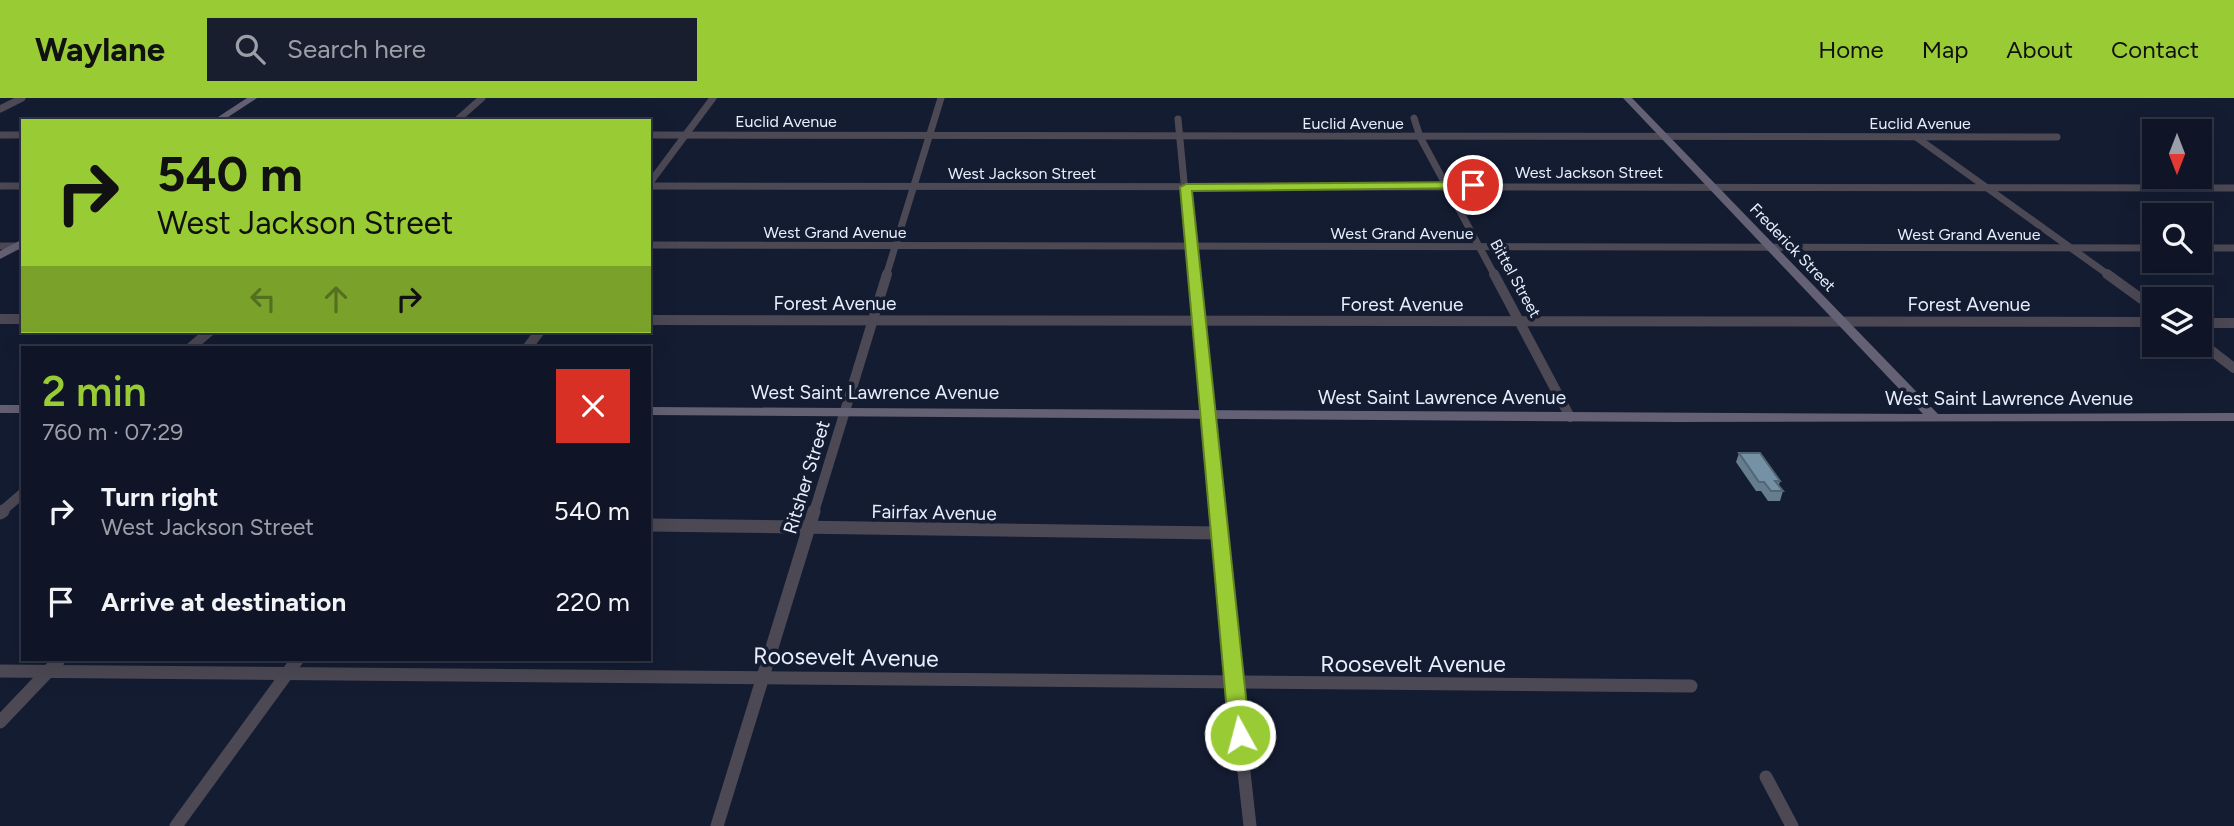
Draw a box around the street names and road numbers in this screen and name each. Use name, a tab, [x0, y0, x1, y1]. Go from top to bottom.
street label: Euclid Avenue	[735, 112, 837, 131]
street label: Euclid Avenue	[1302, 114, 1404, 133]
street label: Euclid Avenue	[1869, 114, 1971, 133]
street label: West Jackson Street	[1515, 163, 1663, 182]
street label: West Jackson Street	[948, 164, 1096, 183]
street label: Frederick Street	[1746, 199, 1839, 295]
street label: West Grand Avenue	[764, 223, 907, 242]
street label: West Grand Avenue	[1331, 224, 1474, 243]
street label: West Grand Avenue	[1898, 225, 2041, 244]
street label: Bittel Street	[1486, 236, 1545, 321]
street label: Forest Avenue	[773, 292, 897, 315]
street label: Forest Avenue	[1340, 293, 1464, 316]
street label: Forest Avenue	[1907, 293, 2031, 316]
street label: West Saint Lawrence Avenue	[751, 381, 999, 404]
street label: West Saint Lawrence Avenue	[1318, 386, 1566, 409]
street label: West Saint Lawrence Avenue	[1885, 387, 2133, 410]
street label: Ritsher Street	[778, 418, 835, 537]
street label: Fairfax Avenue	[871, 500, 997, 525]
street label: Roosevelt Avenue	[753, 641, 939, 673]
street label: Roosevelt Avenue	[1320, 650, 1506, 678]

